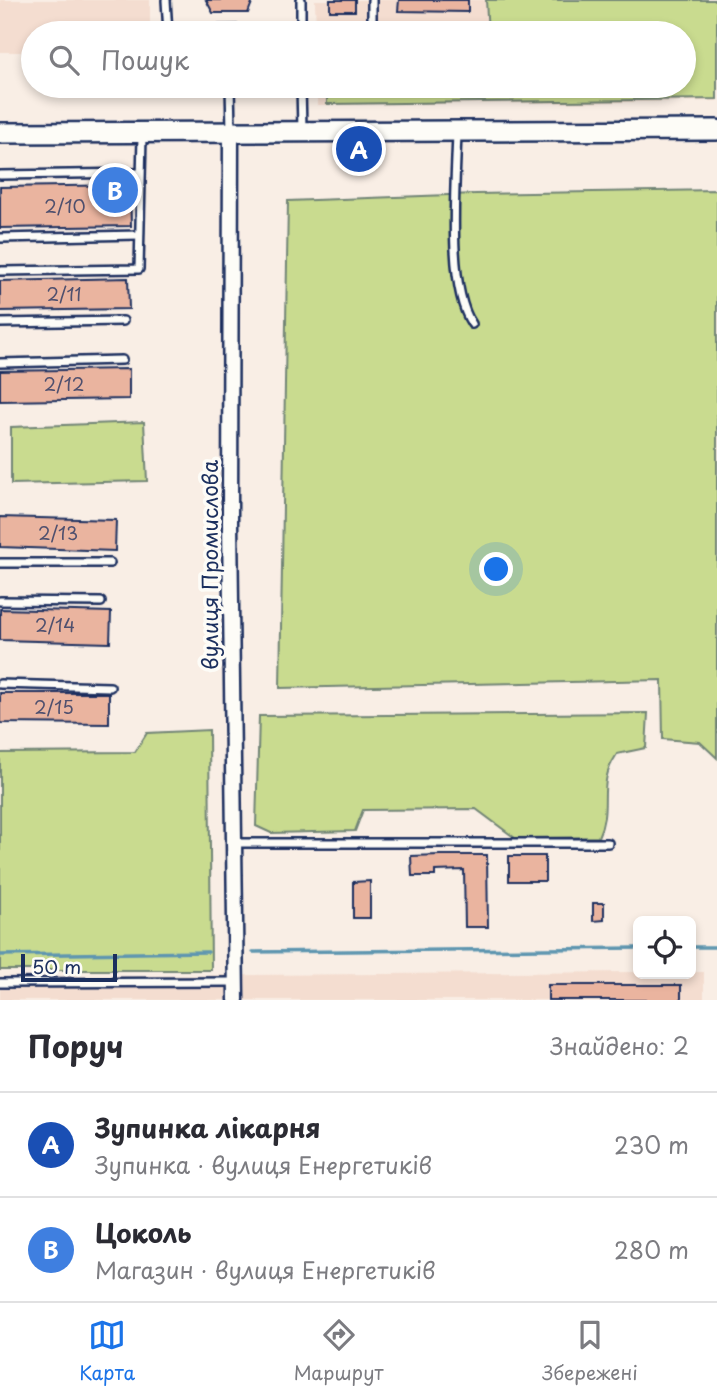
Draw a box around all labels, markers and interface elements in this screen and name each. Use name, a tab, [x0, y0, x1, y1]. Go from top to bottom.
search box	[21, 21, 696, 98]
text: Пошук	[101, 40, 189, 79]
icon: search	[45, 41, 83, 79]
pin: A	[336, 123, 382, 175]
pin: B	[92, 164, 138, 216]
house number: 2/10	[44, 192, 86, 219]
house number: 2/11	[46, 280, 82, 307]
house number: 2/12	[44, 370, 84, 397]
street label: вулиця Промислова	[193, 460, 225, 670]
house number: 2/13	[38, 519, 78, 546]
your location	[479, 552, 513, 586]
house number: 2/14	[35, 611, 75, 638]
house number: 2/15	[34, 693, 74, 720]
map controls	[633, 916, 696, 979]
button: locate	[633, 916, 696, 979]
scale bar	[21, 951, 117, 983]
text: 50 m	[32, 952, 81, 980]
text: Поруч	[28, 1023, 123, 1068]
text: Знайдено: 2	[550, 1028, 689, 1063]
text: Зупинка лікарня	[95, 1108, 320, 1147]
text: A	[42, 1127, 60, 1162]
text: 230 m	[614, 1127, 689, 1162]
text: Зупинка · вулиця Енергетиків	[95, 1147, 432, 1182]
text: Цоколь	[95, 1213, 192, 1252]
text: B	[43, 1232, 59, 1267]
text: 280 m	[614, 1232, 689, 1267]
text: Магазин · вулиця Енергетиків	[95, 1252, 435, 1287]
tab: Карта	[79, 1316, 135, 1386]
tab: Маршрут	[294, 1316, 384, 1386]
tab: Збережені	[542, 1316, 638, 1386]

